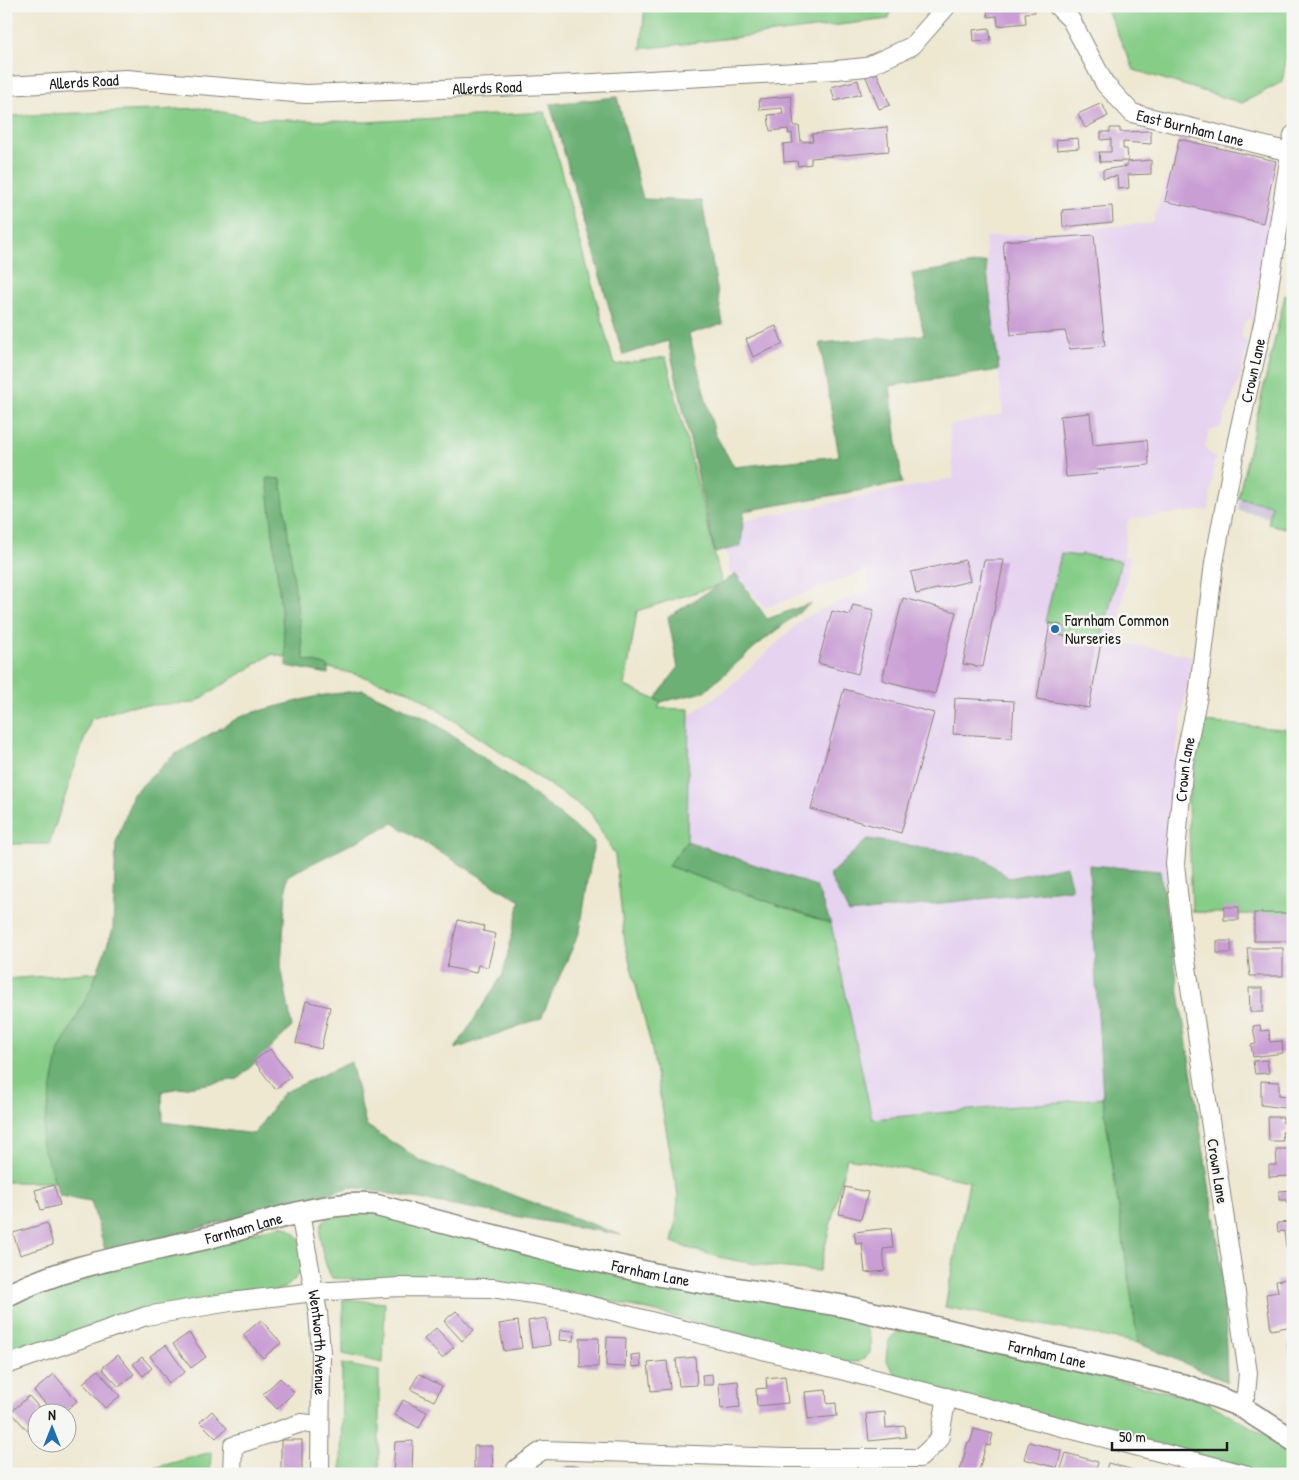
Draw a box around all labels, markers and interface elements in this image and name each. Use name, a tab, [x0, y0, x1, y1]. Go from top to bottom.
street label: Allerds Road	[48, 68, 119, 94]
street label: Allerds Road	[452, 75, 522, 100]
street label: East Burnham Lane	[1134, 104, 1247, 151]
street label: Crown Lane	[1235, 335, 1271, 405]
place label: Farnham Common Nurseries	[1064, 609, 1169, 649]
marker: Farnham Common Nurseries	[1049, 623, 1061, 635]
street label: Crown Lane	[1169, 734, 1200, 803]
street label: Crown Lane	[1202, 1137, 1234, 1206]
street label: Farnham Lane	[202, 1206, 285, 1249]
street label: Farnham Lane	[609, 1254, 692, 1291]
street label: Wentworth Avenue	[303, 1288, 332, 1396]
street label: Farnham Lane	[1005, 1334, 1089, 1373]
north arrow	[28, 1402, 78, 1452]
text: N	[48, 1405, 56, 1424]
scale bar	[1112, 1420, 1226, 1452]
text: 50 m	[1119, 1426, 1146, 1447]

